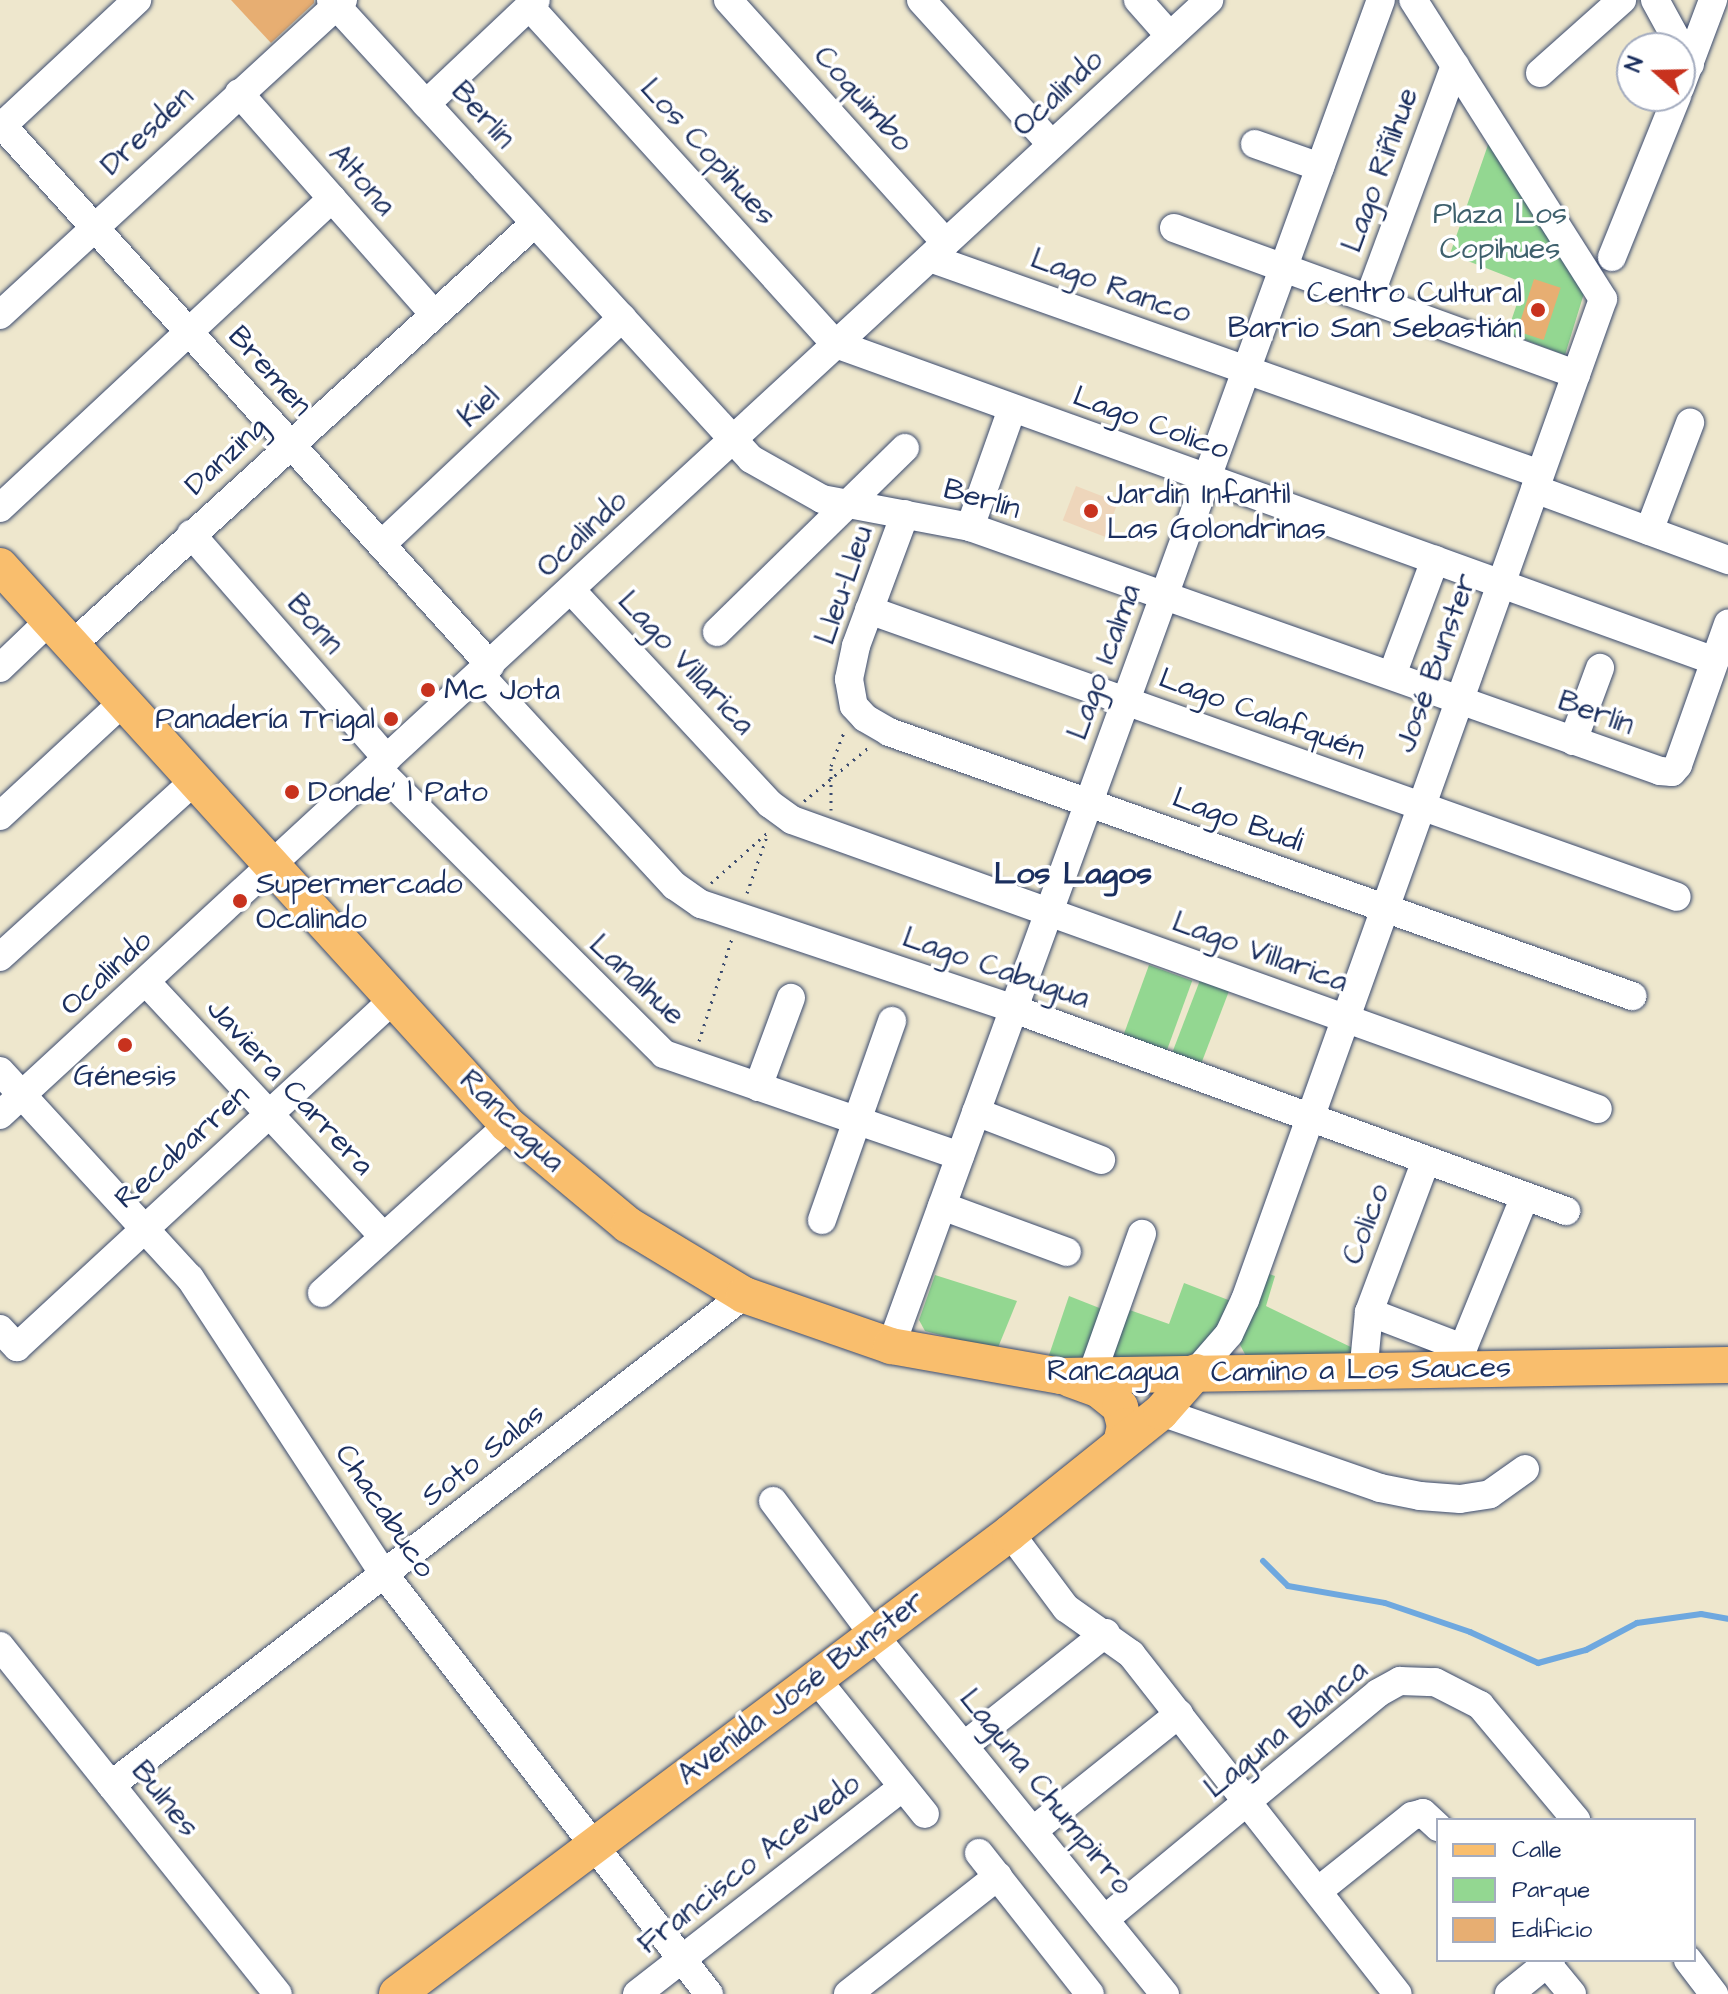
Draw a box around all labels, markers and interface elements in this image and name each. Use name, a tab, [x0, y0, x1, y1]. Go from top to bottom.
north arrow	[1616, 32, 1696, 112]
street label: Coquimbo	[806, 39, 920, 159]
street label: Ocalindo	[1005, 42, 1111, 144]
text: N	[1618, 53, 1652, 76]
street label: Los Copihues	[633, 71, 783, 233]
street label: Berlín	[443, 74, 523, 156]
street label: Dresden	[93, 79, 201, 183]
street label: Lago Riñihue	[1334, 83, 1426, 257]
street label: Altona	[321, 137, 403, 223]
park label: Plaza Los Copihues	[1433, 196, 1567, 266]
street label: Lago Ranco	[1026, 240, 1196, 332]
place label: Centro Cultural Barrio San Sebastián	[1228, 275, 1522, 346]
marker: Centro Cultural Barrio San Sebastián	[1529, 301, 1547, 319]
street label: Bremen	[220, 319, 320, 423]
street label: Lago Colico	[1068, 378, 1234, 468]
street label: Kiel	[451, 379, 507, 435]
street label: Danzing	[177, 409, 275, 503]
street label: Berlín	[939, 471, 1025, 527]
place label: Jardin Infantil Las Golondrinas	[1107, 476, 1326, 546]
street label: Ocalindo	[529, 483, 635, 585]
marker: Jardin Infantil Las Golondrinas	[1082, 502, 1100, 520]
street label: Lleu-Lleu	[807, 521, 881, 649]
street label: José Bunster	[1387, 569, 1485, 757]
street label: Lago Icalma	[1059, 579, 1149, 745]
street label: Lago Villarica	[610, 584, 762, 742]
street label: Bonn	[279, 586, 351, 662]
street label: Lago Calafquén	[1154, 660, 1370, 768]
place label: Mc Jota	[444, 672, 560, 708]
marker: Mc Jota	[419, 681, 437, 699]
street label: Berlín	[1553, 683, 1639, 743]
place label: Panadería Trigal	[155, 701, 375, 737]
marker: Panadería Trigal	[382, 710, 400, 728]
place label: Donde' l Pato	[308, 774, 488, 810]
street label: Lago Budi	[1168, 780, 1308, 860]
marker: Donde' l Pato	[283, 783, 301, 801]
district label: Los Lagos	[994, 855, 1152, 893]
place label: Supermercado Ocalindo	[256, 866, 463, 936]
marker: Supermercado Ocalindo	[231, 892, 249, 910]
street label: Lago Villarica	[1167, 904, 1353, 1000]
street label: Lago Cabugua	[898, 919, 1094, 1017]
street label: Ocalindo	[53, 923, 159, 1023]
street label: Lanalhue	[582, 927, 692, 1033]
street label: Javiera Carrera	[199, 991, 381, 1183]
marker: Génesis	[116, 1036, 134, 1054]
place label: Génesis	[74, 1058, 176, 1094]
street label: Rancagua	[452, 1062, 572, 1180]
street label: Recabarren	[107, 1077, 257, 1217]
street label: Colico	[1334, 1179, 1398, 1269]
street label: Camino a Los Sauces	[1211, 1349, 1511, 1391]
street label: Rancagua	[1047, 1353, 1179, 1389]
street label: Soto Salas	[414, 1396, 552, 1514]
street label: Chacabuco	[327, 1437, 443, 1585]
street label: Avenida José Bunster	[670, 1583, 932, 1793]
street label: Laguna Blanca	[1197, 1652, 1375, 1806]
street label: Laguna Chumpirro	[952, 1682, 1140, 1902]
street label: Bulnes	[123, 1754, 207, 1844]
street label: Francisco Acevedo	[631, 1766, 867, 1962]
legend	[1436, 1818, 1696, 1962]
text: Calle	[1512, 1833, 1562, 1867]
text: Parque	[1512, 1873, 1590, 1907]
text: Edificio	[1512, 1913, 1592, 1947]

